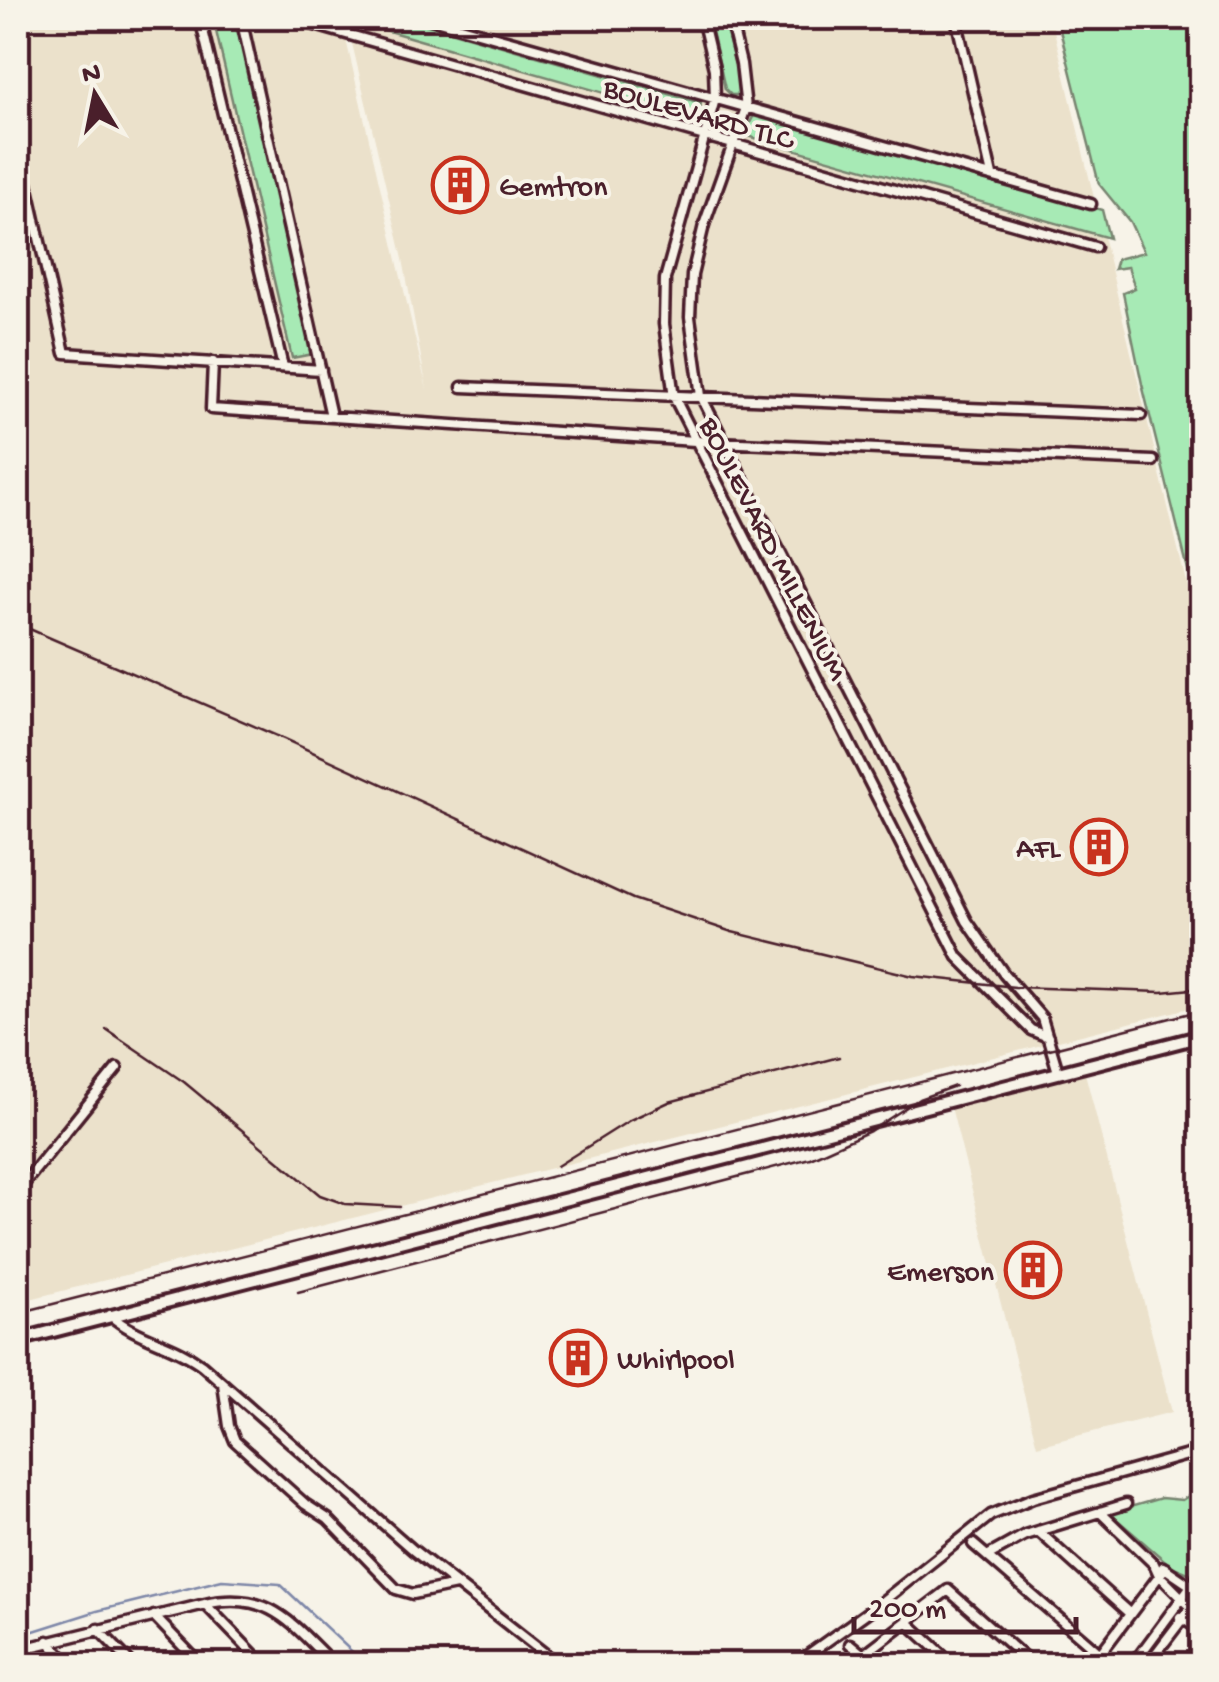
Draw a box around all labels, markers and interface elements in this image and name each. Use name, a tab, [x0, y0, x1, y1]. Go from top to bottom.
north arrow	[45, 45, 145, 145]
text: N	[80, 57, 103, 93]
street label: BOULEVARD TLC	[598, 72, 798, 161]
building icon: Gemtron	[430, 155, 490, 215]
place label: Gemtron	[499, 172, 607, 207]
street label: BOULEVARD MILLENIUM	[689, 412, 853, 688]
building icon: AFL	[1069, 817, 1129, 877]
place label: AFL	[1016, 834, 1061, 869]
building icon: Emerson	[1003, 1240, 1063, 1300]
place label: Emerson	[887, 1257, 994, 1292]
building icon: Whirlpool	[548, 1328, 608, 1388]
place label: Whirlpool	[617, 1345, 735, 1380]
scale bar	[854, 1572, 1076, 1634]
text: 200 m	[869, 1594, 946, 1629]

